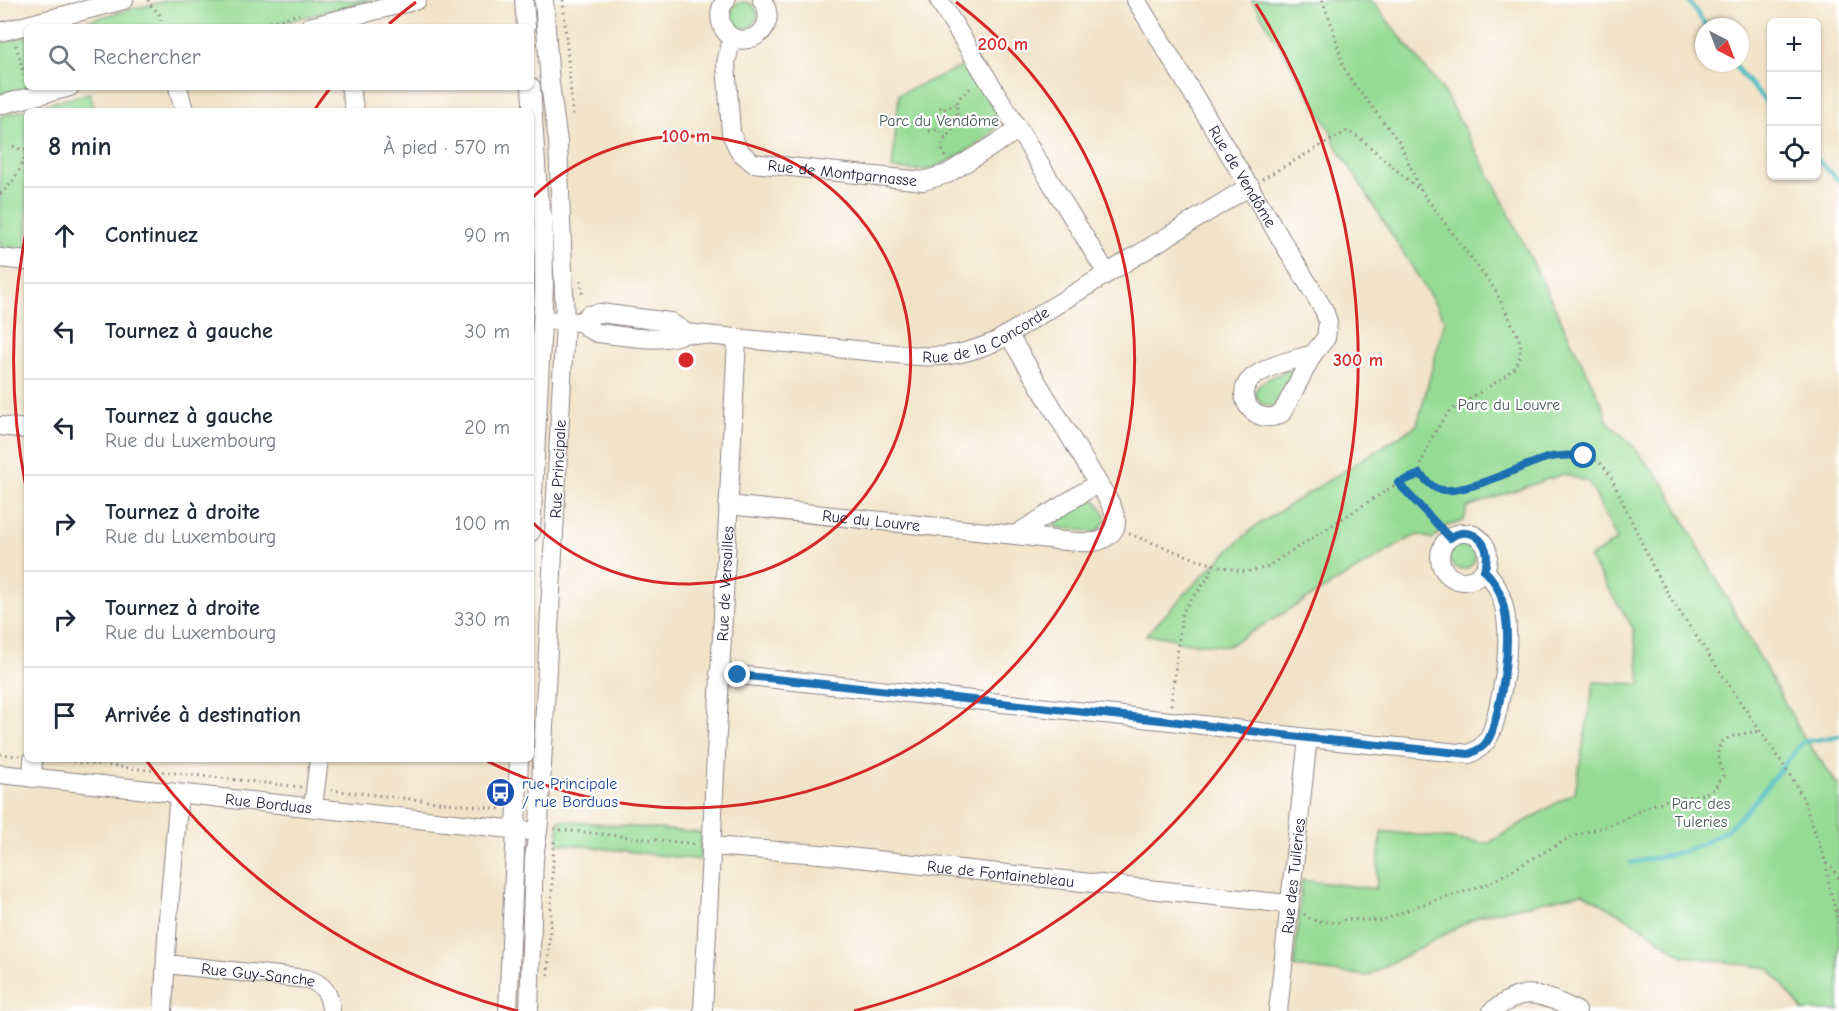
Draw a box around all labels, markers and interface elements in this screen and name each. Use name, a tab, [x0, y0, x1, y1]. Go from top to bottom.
north arrow	[1695, 18, 1749, 72]
map controls	[1767, 18, 1821, 180]
button: +	[1767, 18, 1821, 72]
search box	[24, 24, 534, 90]
text: 200 m	[978, 34, 1028, 55]
icon: search	[45, 41, 78, 74]
text: Rechercher	[93, 44, 201, 70]
button: −	[1767, 72, 1821, 126]
park label: Parc du Vendôme	[879, 112, 999, 130]
street label: Rue de Vendôme	[1204, 123, 1280, 231]
text: 100 m	[662, 126, 710, 147]
button: locate	[1767, 126, 1821, 180]
text: 8 min	[48, 132, 112, 162]
text: À pied · 570 m	[383, 136, 510, 159]
street label: Rue de Montparnasse	[767, 157, 918, 190]
icon: ahead	[48, 219, 81, 252]
text: Continuez	[105, 222, 198, 248]
text: 90 m	[464, 224, 510, 247]
street label: Rue de la Concorde	[922, 303, 1053, 366]
icon: left	[48, 315, 81, 348]
text: Tournez à gauche	[105, 318, 273, 344]
text: 30 m	[464, 320, 510, 343]
centre of rings	[676, 350, 696, 370]
text: 300 m	[1333, 350, 1383, 371]
park label: Parc du Louvre	[1458, 396, 1560, 414]
text: Tournez à gauche	[105, 403, 273, 429]
icon: left	[48, 411, 81, 444]
text: 20 m	[464, 416, 510, 439]
street label: Rue Principale	[547, 419, 570, 519]
text: Rue du Luxembourg	[105, 429, 276, 452]
route start	[1570, 442, 1596, 468]
text: Tournez à droite	[105, 499, 260, 525]
icon: right	[48, 507, 81, 540]
street label: Rue du Louvre	[821, 507, 921, 535]
text: 100 m	[455, 512, 510, 535]
text: Rue du Luxembourg	[105, 525, 276, 548]
street label: Rue de Versailles	[714, 525, 738, 642]
text: Tournez à droite	[105, 595, 260, 621]
icon: right	[48, 603, 81, 636]
text: 330 m	[454, 608, 510, 631]
text: Rue du Luxembourg	[105, 621, 276, 644]
route end	[724, 661, 750, 687]
icon: arrive	[48, 699, 81, 732]
text: Arrivée à destination	[105, 702, 301, 728]
place label: rue Principale / rue Borduas	[522, 775, 618, 811]
bus stop icon: rue Principale / rue Borduas	[485, 776, 517, 808]
street label: Rue Borduas	[224, 790, 313, 818]
park label: Parc des Tuleries	[1672, 795, 1731, 831]
street label: Rue des Tuileries	[1279, 817, 1309, 935]
street label: Rue de Fontainebleau	[926, 857, 1075, 891]
street label: Rue Guy-Sanche	[200, 960, 318, 991]

